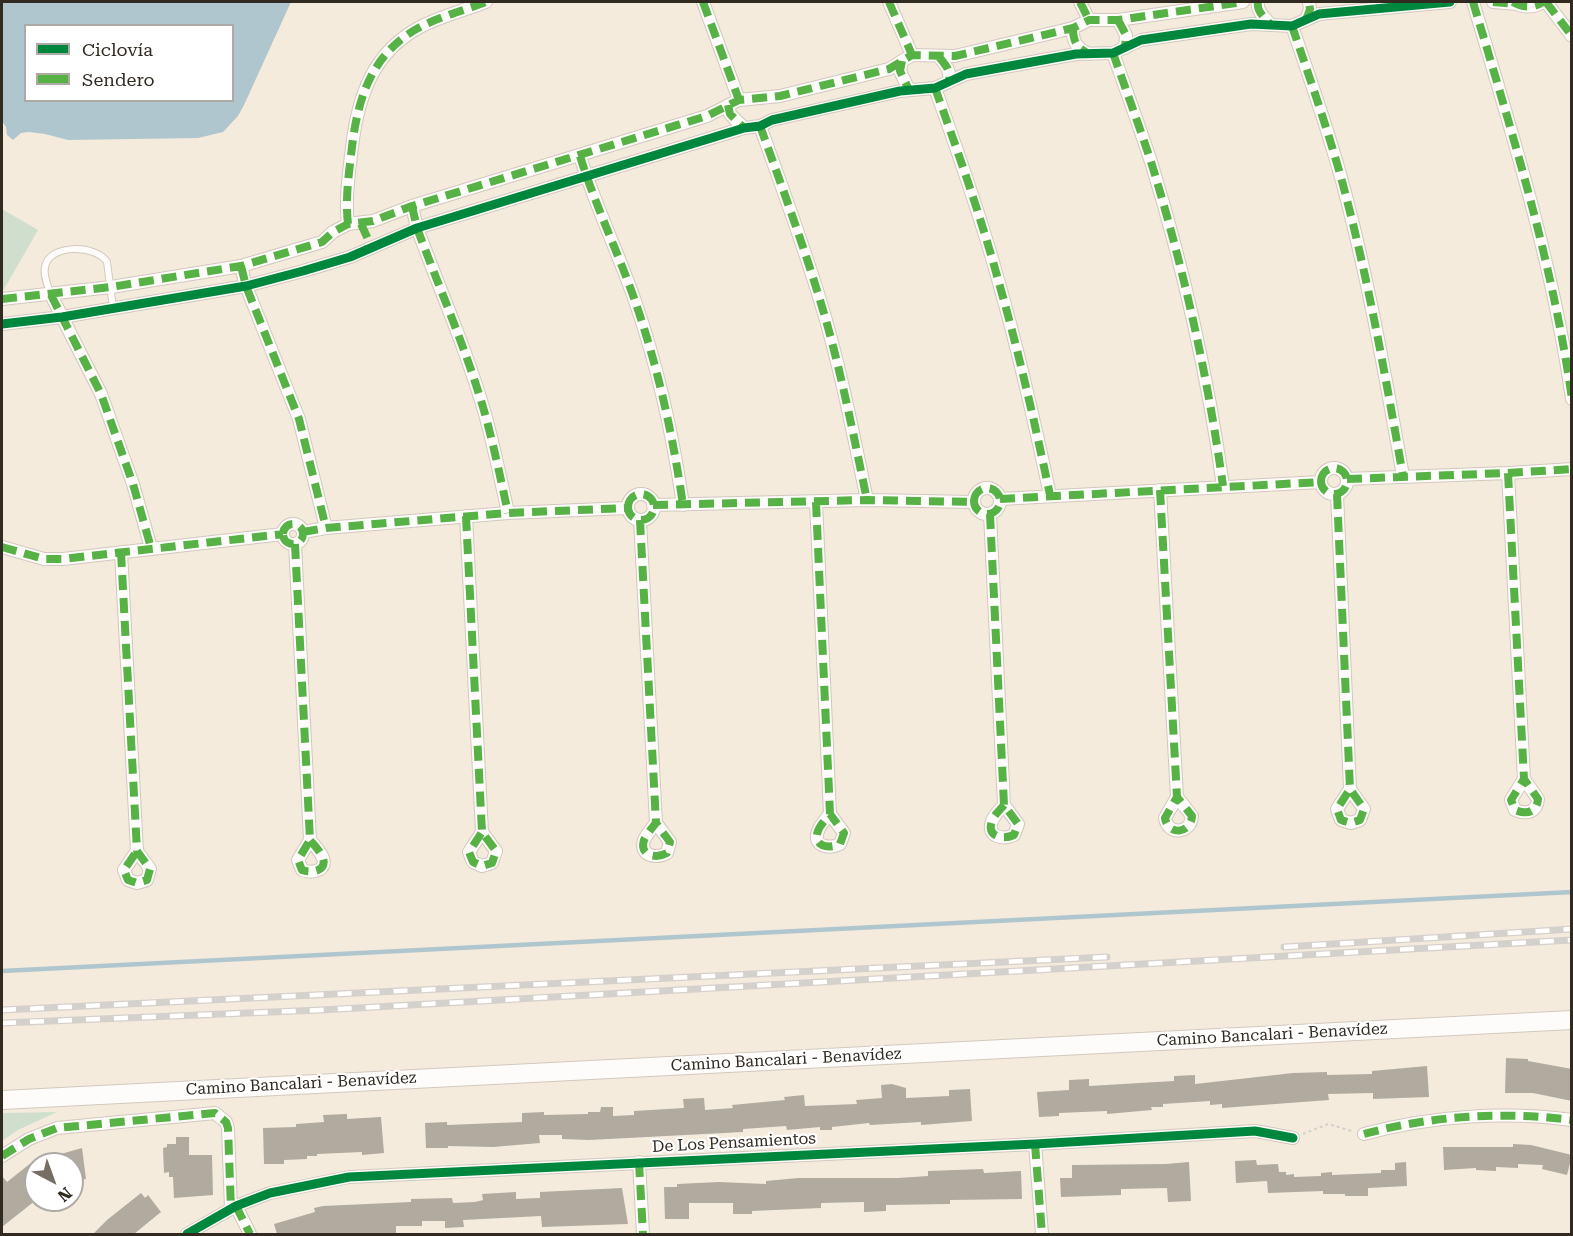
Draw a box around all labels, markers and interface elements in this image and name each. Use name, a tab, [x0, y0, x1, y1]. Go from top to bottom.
legend	[24, 24, 234, 102]
text: Ciclovía	[82, 39, 153, 60]
text: Sendero	[82, 69, 155, 90]
street label: Camino Bancalari - Benavídez	[1156, 1019, 1388, 1051]
street label: Camino Bancalari - Benavídez	[670, 1044, 902, 1076]
street label: Camino Bancalari - Benavídez	[185, 1068, 417, 1100]
street label: De Los Pensamientos	[652, 1129, 816, 1157]
north arrow	[24, 1152, 84, 1212]
text: N	[54, 1183, 76, 1206]

